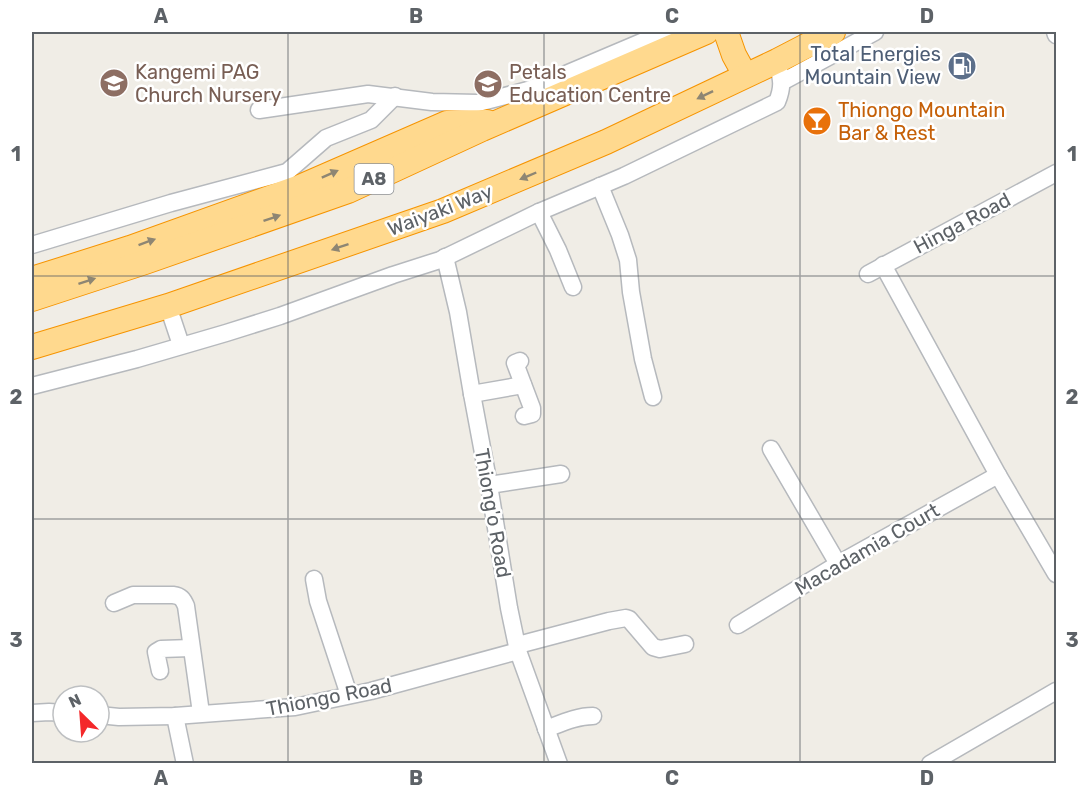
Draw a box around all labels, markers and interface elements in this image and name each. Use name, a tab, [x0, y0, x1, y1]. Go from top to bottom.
text: A	[154, 4, 169, 28]
text: B	[409, 4, 423, 28]
text: C	[665, 4, 679, 28]
text: D	[920, 4, 934, 28]
place label: Total Energies Mountain View	[805, 42, 941, 89]
fuel station icon: Total Energies Mountain View	[946, 50, 978, 82]
place label: Kangemi PAG Church Nursery	[135, 60, 282, 107]
place label: Petals Education Centre	[509, 60, 671, 107]
school or university icon: Kangemi PAG Church Nursery	[98, 67, 130, 99]
school or university icon: Petals Education Centre	[472, 68, 504, 100]
one-way arrow	[696, 90, 713, 99]
place label: Thiongo Mountain Bar & Rest	[838, 98, 1005, 145]
bar icon: Thiongo Mountain Bar & Rest	[801, 105, 833, 137]
text: 1	[11, 142, 21, 166]
text: 1	[1067, 142, 1077, 166]
road number: A8	[354, 164, 394, 194]
one-way arrow	[321, 169, 339, 178]
one-way arrow	[518, 171, 536, 181]
street label: Waiyaki Way	[384, 179, 496, 241]
street label: Hinga Road	[909, 187, 1015, 259]
one-way arrow	[263, 212, 281, 222]
one-way arrow	[138, 236, 156, 246]
one-way arrow	[331, 242, 349, 252]
one-way arrow	[78, 276, 96, 286]
text: 2	[10, 385, 23, 409]
text: 2	[1066, 385, 1079, 409]
street label: Thiong'o Road	[470, 446, 516, 580]
street label: Macadamia Court	[791, 498, 944, 600]
text: 3	[9, 628, 23, 652]
text: 3	[1065, 628, 1079, 652]
street label: Thiongo Road	[264, 673, 394, 721]
north arrow	[51, 684, 111, 744]
text: N	[66, 690, 84, 712]
text: A	[154, 766, 169, 790]
text: B	[409, 766, 423, 790]
text: C	[665, 766, 679, 790]
text: D	[920, 766, 934, 790]

